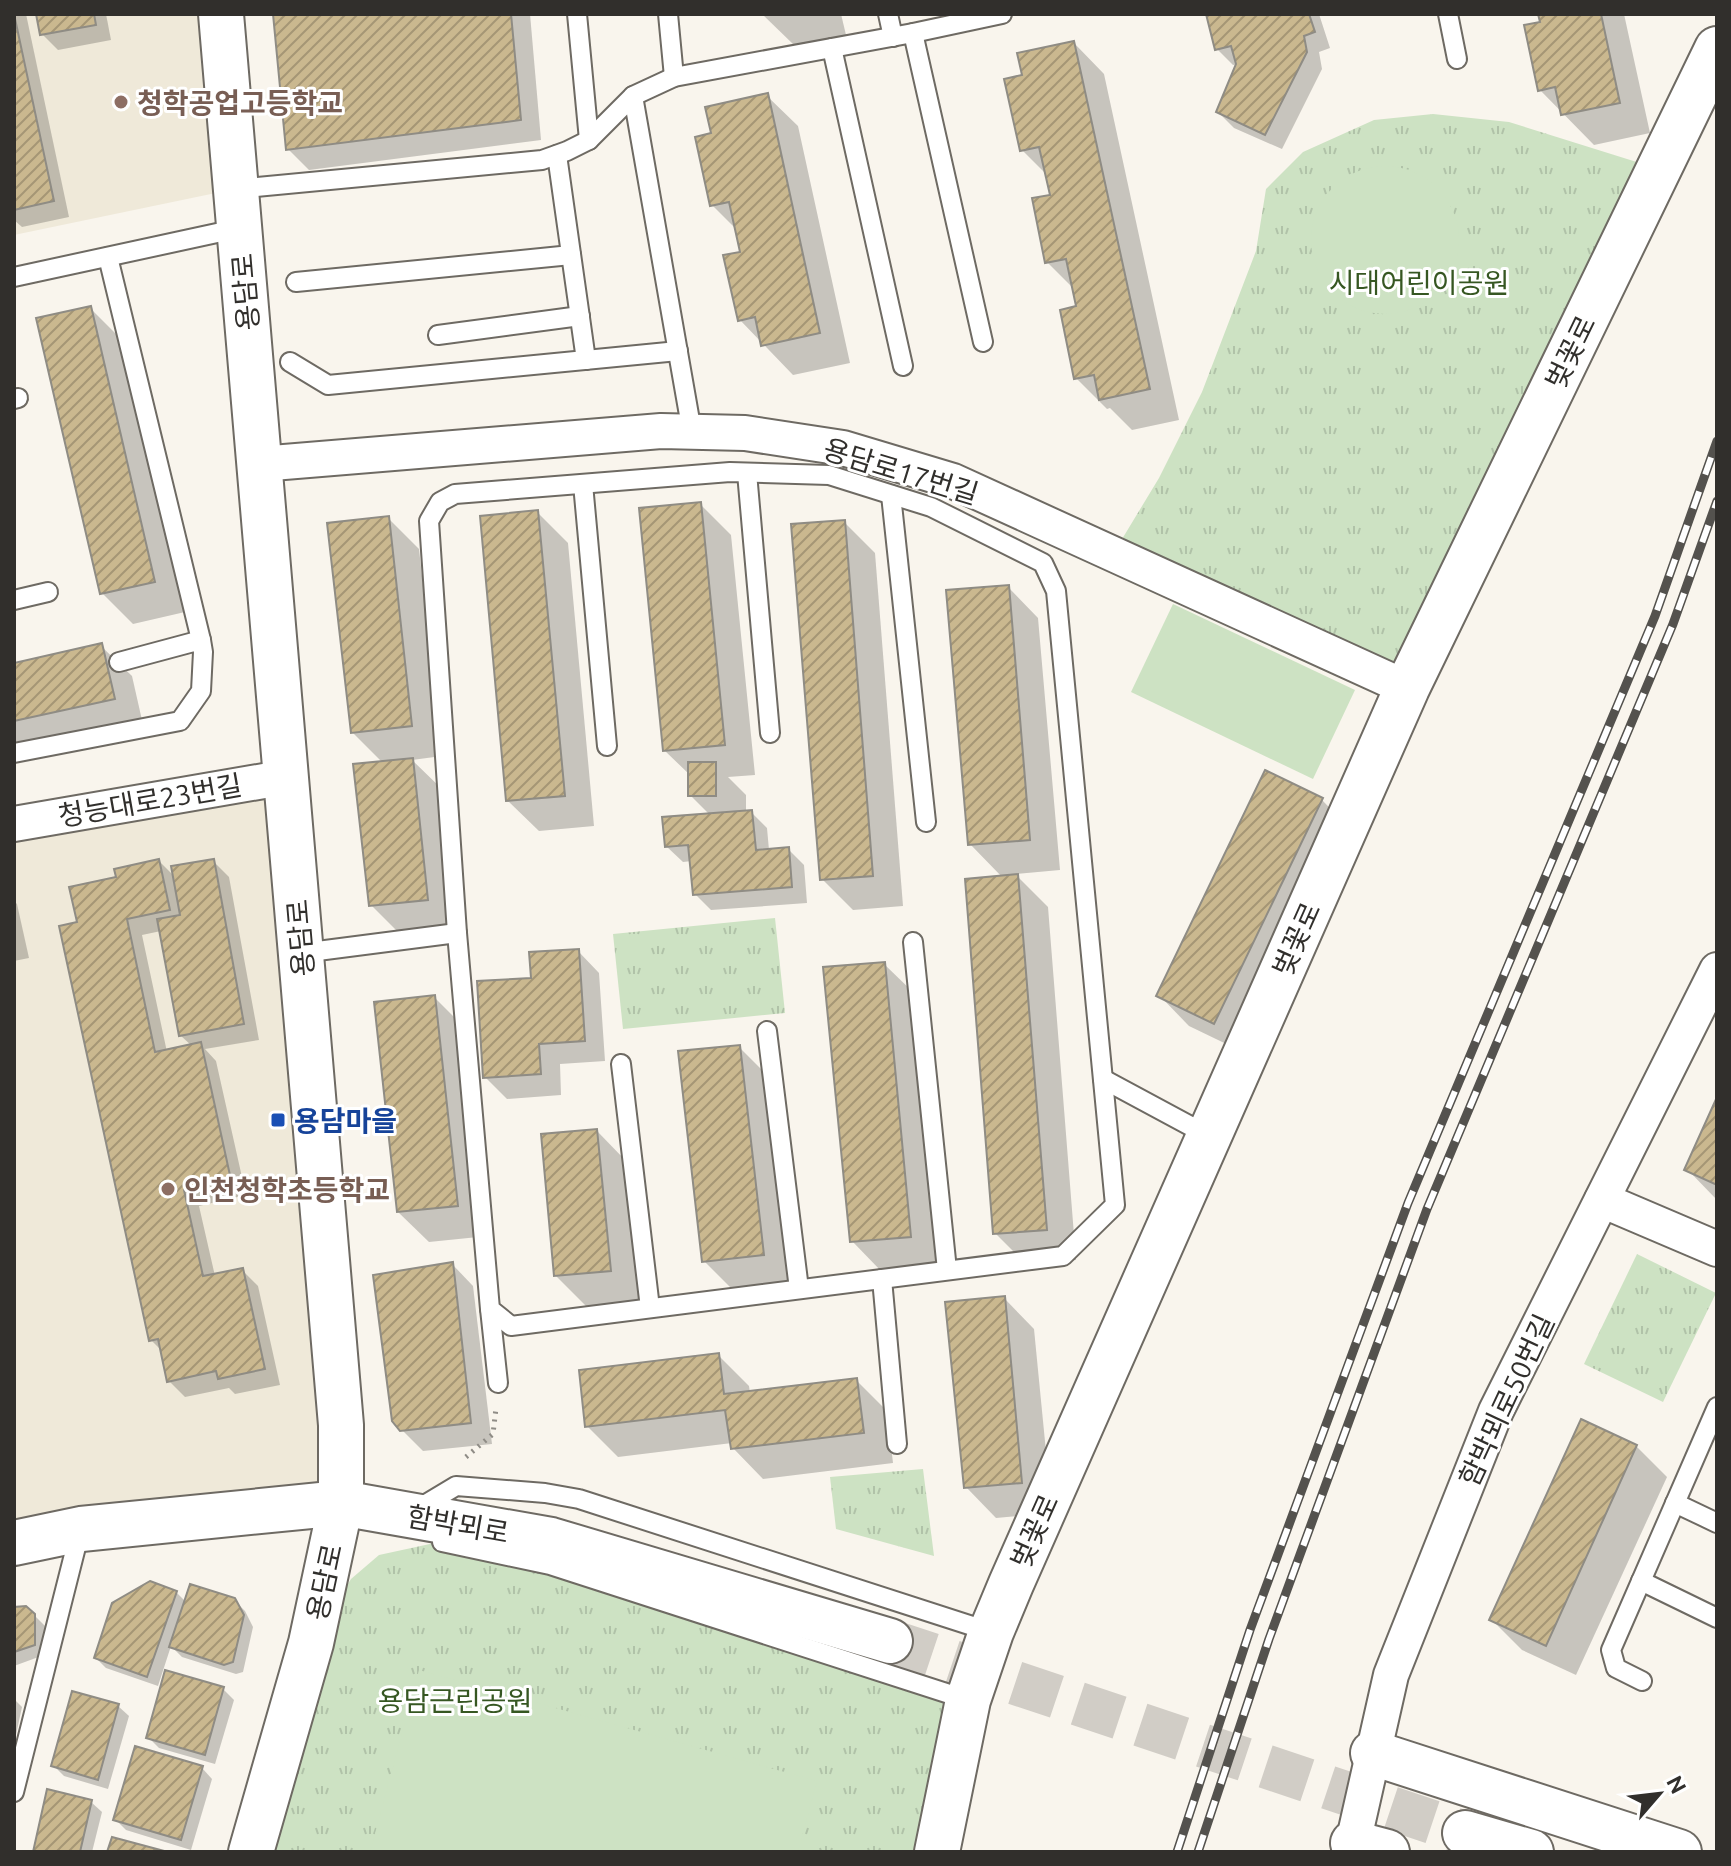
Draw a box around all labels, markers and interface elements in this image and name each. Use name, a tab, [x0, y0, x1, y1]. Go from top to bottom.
place label: 청학공업고등학교	[137, 87, 343, 118]
marker: 청학공업고등학교	[112, 93, 130, 111]
street label: 용담로	[226, 252, 264, 332]
park label: 시대어린이공원	[1329, 267, 1509, 298]
street label: 벚꽃로	[1539, 310, 1601, 394]
street label: 용담로17번길	[820, 433, 982, 509]
street label: 청능대로23번길	[56, 769, 244, 831]
street label: 벚꽃로	[1266, 897, 1326, 981]
street label: 용담로	[281, 898, 319, 978]
place label: 용담마을	[294, 1105, 397, 1136]
marker: 용담마을	[269, 1111, 287, 1129]
place label: 인천청학초등학교	[184, 1174, 390, 1205]
marker: 인천청학초등학교	[159, 1180, 177, 1198]
street label: 함박뫼로50번길	[1453, 1309, 1559, 1491]
street label: 벚꽃로	[1004, 1489, 1064, 1573]
street label: 함박뫼로	[405, 1500, 511, 1548]
street label: 용담로	[301, 1541, 347, 1623]
park label: 용담근린공원	[378, 1685, 532, 1716]
north arrow	[1619, 1754, 1699, 1834]
text: N	[1662, 1771, 1692, 1797]

